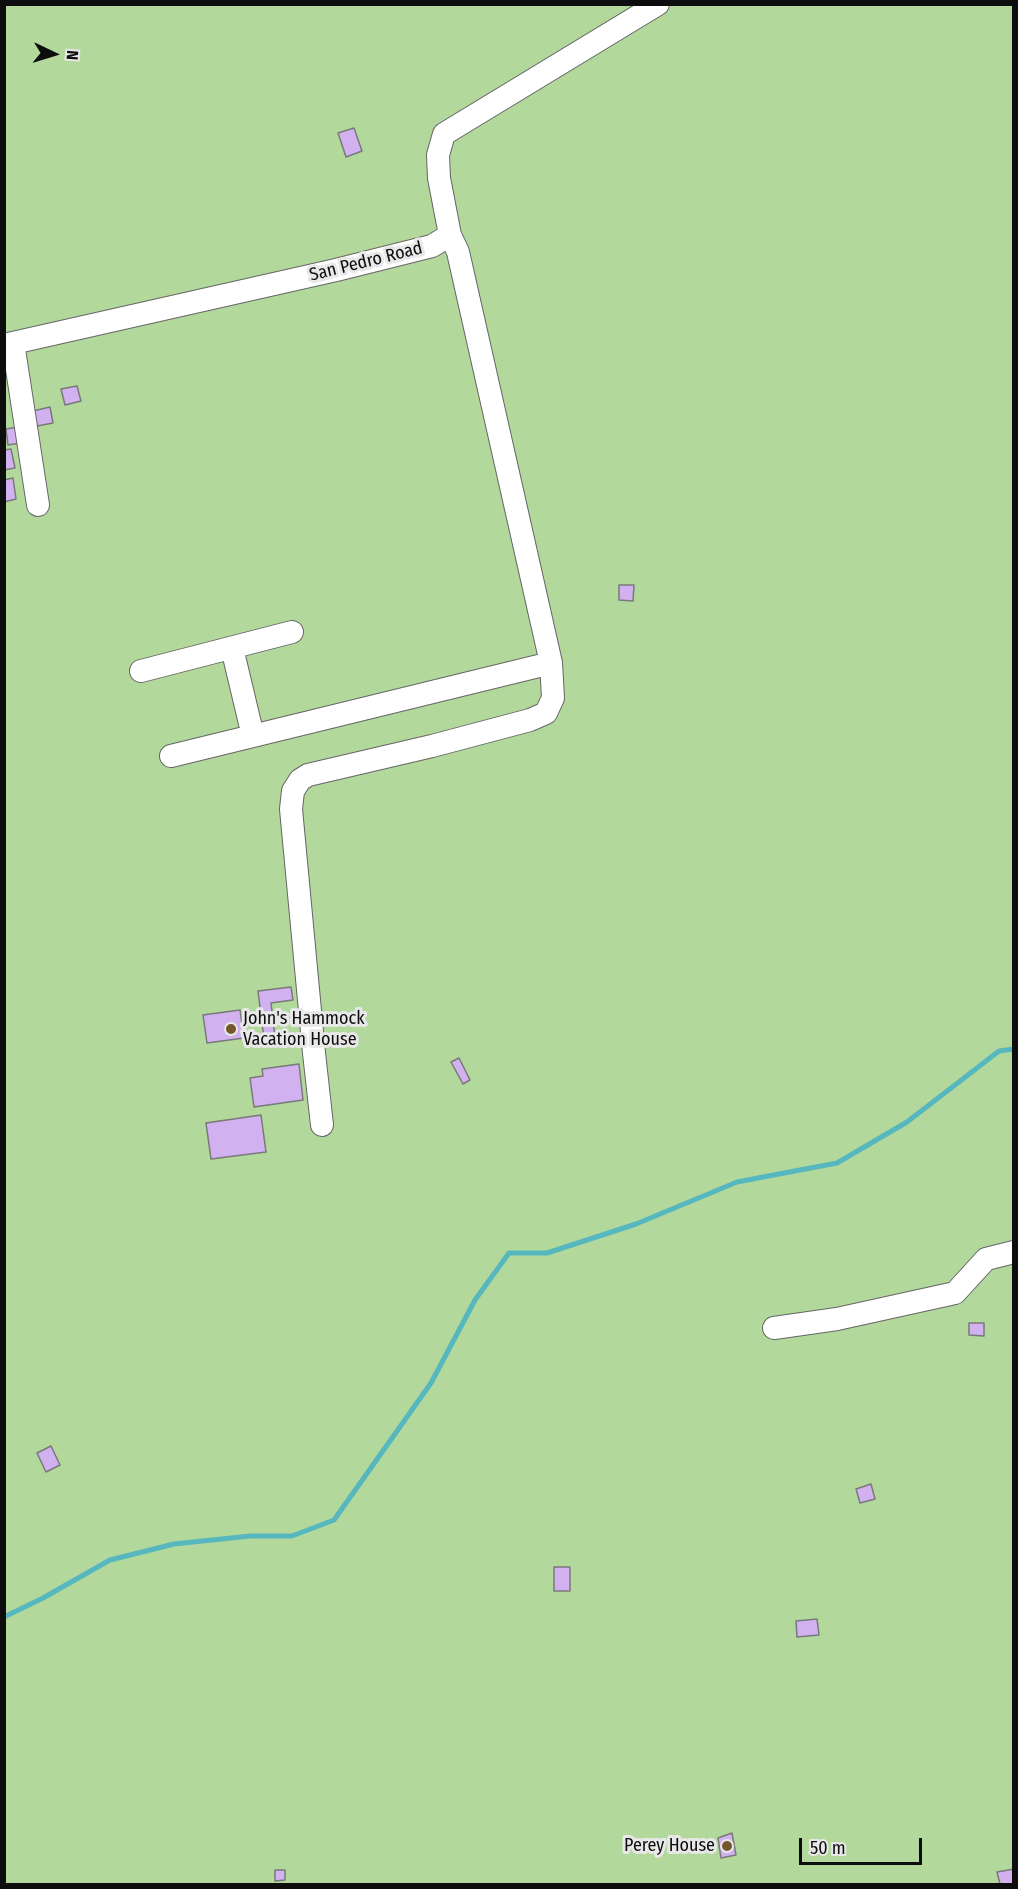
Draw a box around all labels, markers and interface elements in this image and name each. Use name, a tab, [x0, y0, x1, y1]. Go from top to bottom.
north arrow	[24, 24, 84, 84]
text: N	[63, 50, 82, 61]
street label: San Pedro Road	[307, 238, 425, 286]
place label: John's Hammock Vacation House	[243, 1008, 365, 1050]
marker: John's Hammock Vacation House	[224, 1022, 238, 1036]
scale bar	[802, 1826, 925, 1864]
place label: Perey House	[624, 1835, 715, 1857]
text: 50 m	[810, 1837, 846, 1859]
marker: Perey House	[720, 1839, 734, 1853]

